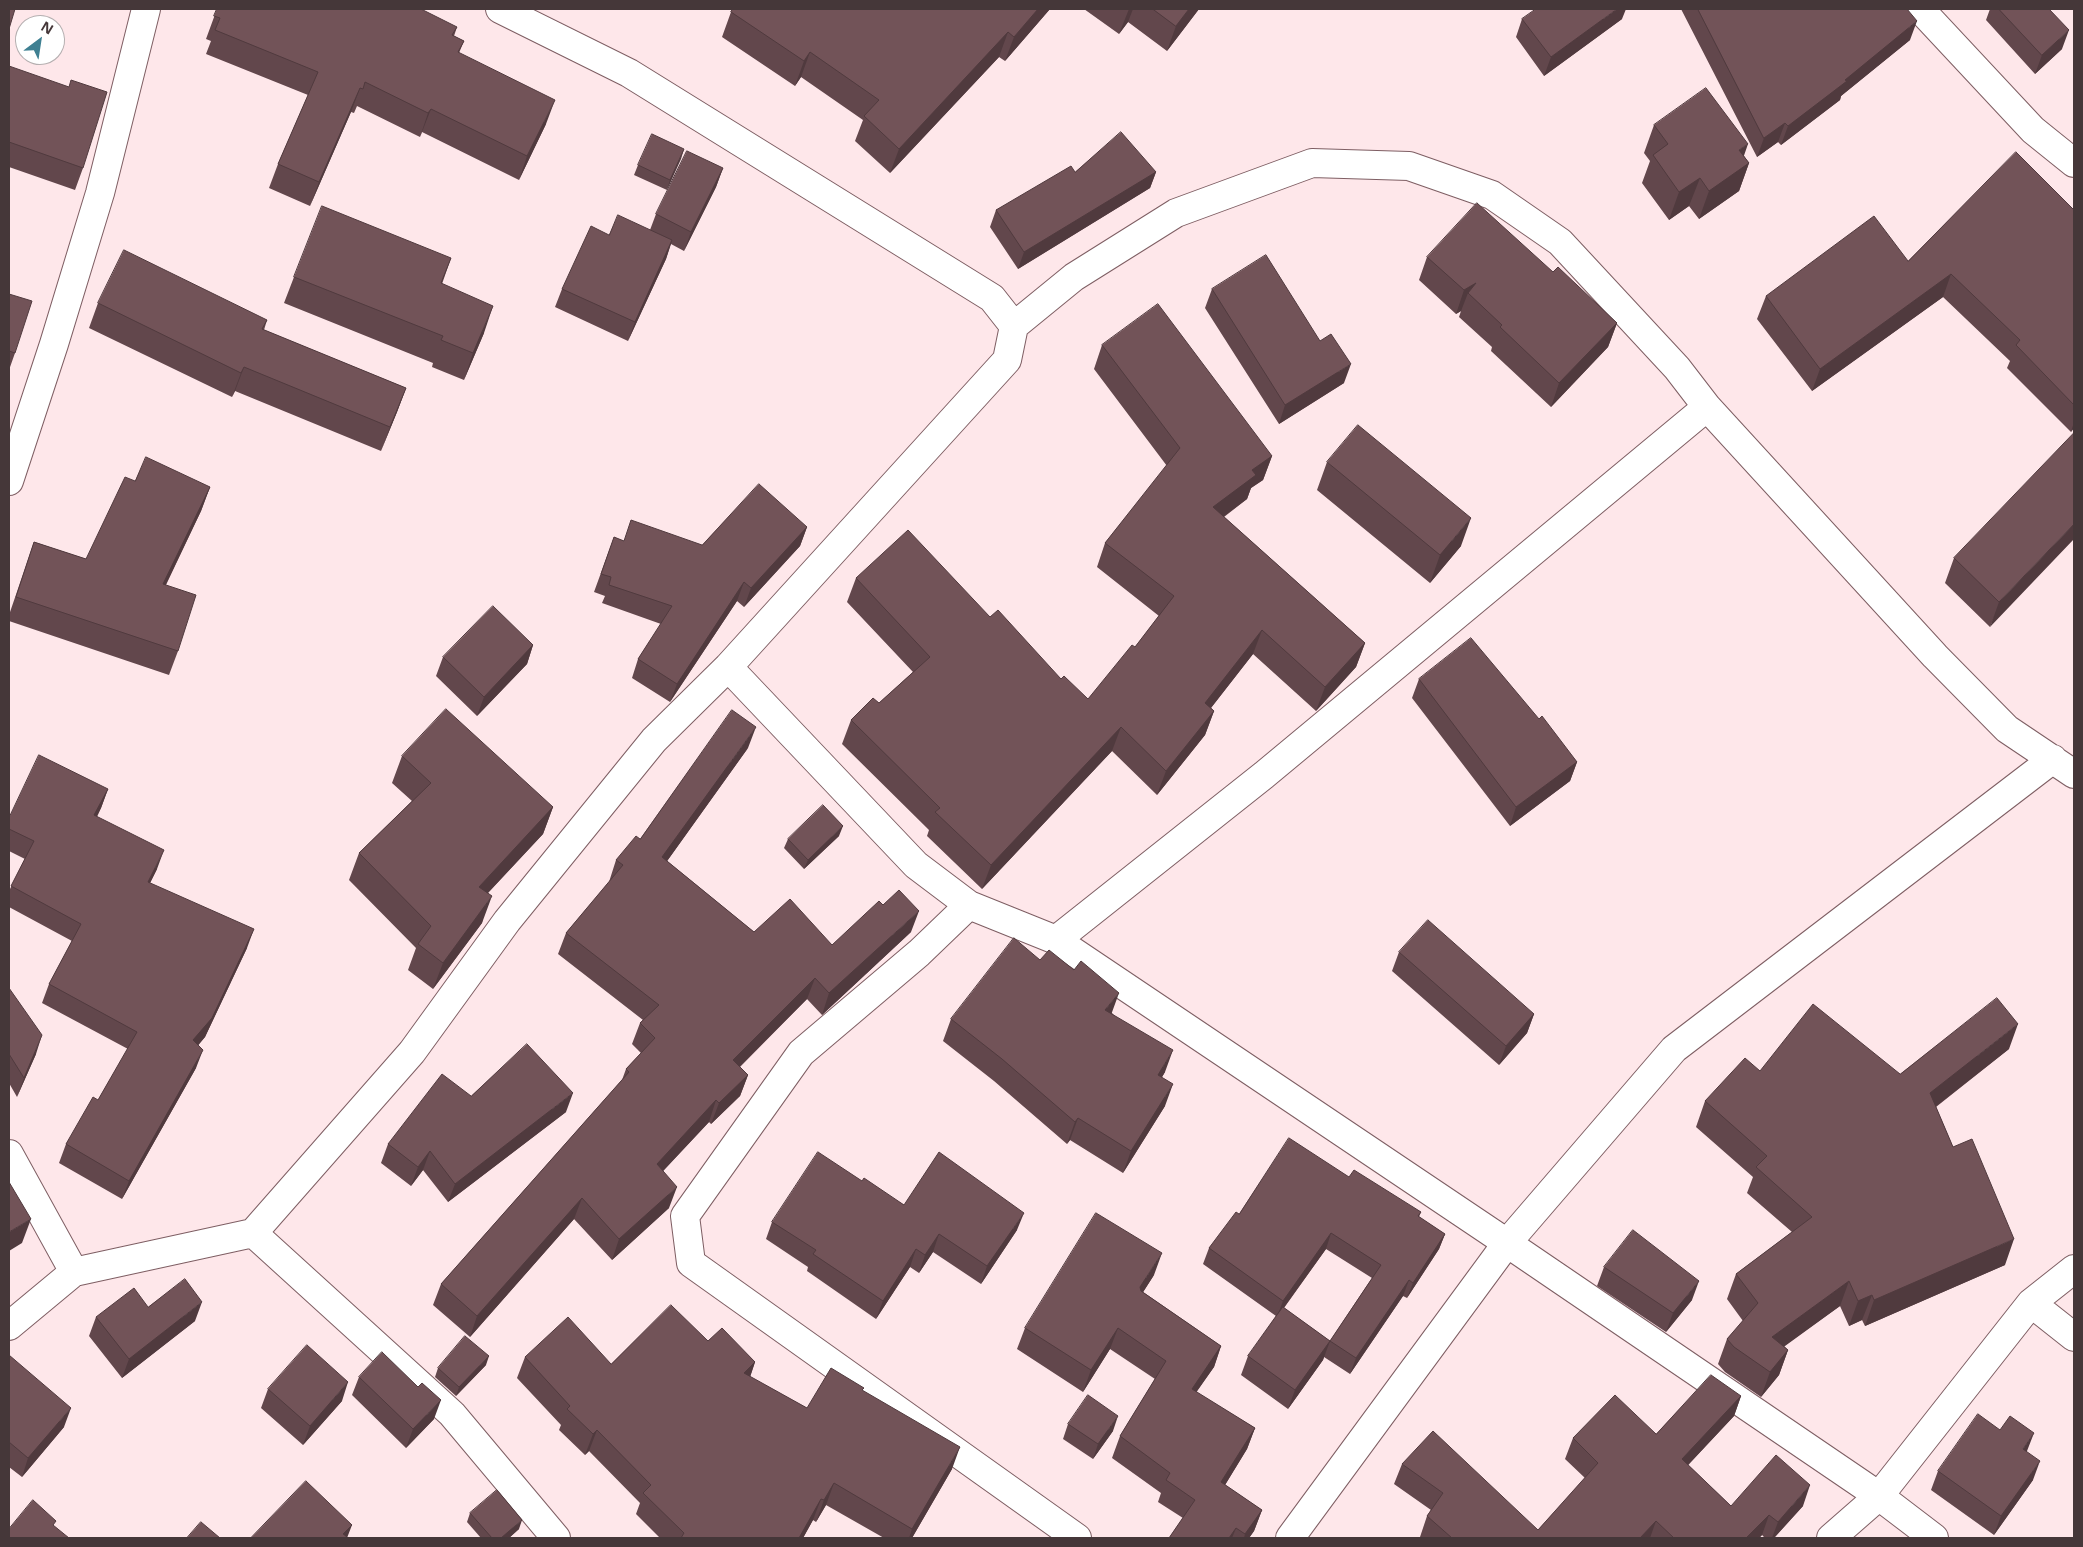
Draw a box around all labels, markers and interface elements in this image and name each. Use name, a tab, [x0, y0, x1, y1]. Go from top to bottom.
north arrow	[15, 15, 65, 65]
text: N	[38, 16, 57, 39]

